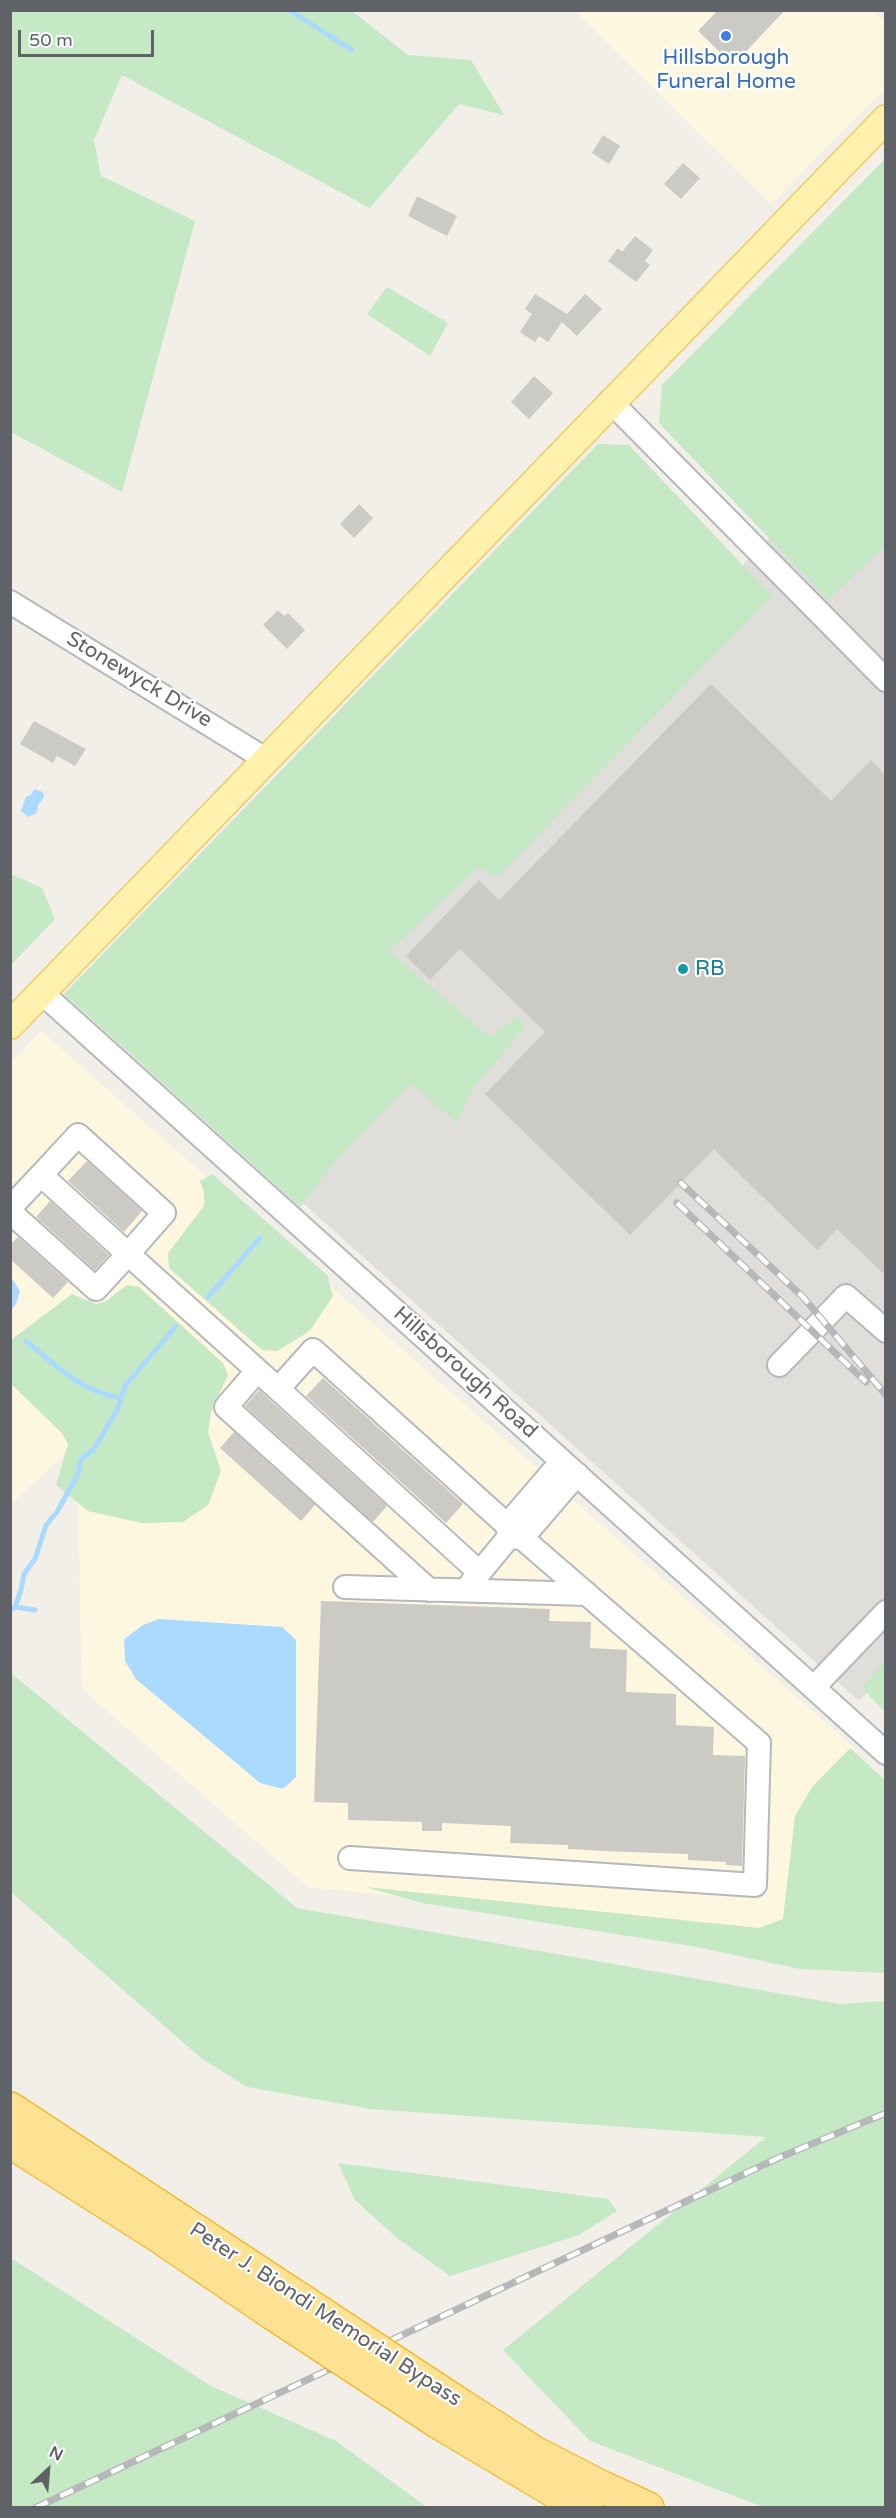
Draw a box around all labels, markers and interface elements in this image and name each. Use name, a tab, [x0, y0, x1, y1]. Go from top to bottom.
scale bar	[21, 18, 158, 56]
text: 50 m	[29, 29, 73, 51]
marker: Hillsborough Funeral Home	[719, 29, 733, 43]
place label: Hillsborough Funeral Home	[656, 45, 796, 95]
street label: Stonewyck Drive	[62, 627, 216, 733]
place label: RB	[695, 956, 725, 982]
marker: RB	[676, 962, 690, 976]
street label: Hillsborough Road	[388, 1302, 542, 1444]
street label: Peter J. Biondi Memorial Bypass	[184, 2217, 466, 2413]
north arrow	[18, 2440, 78, 2500]
text: N	[46, 2442, 66, 2466]

